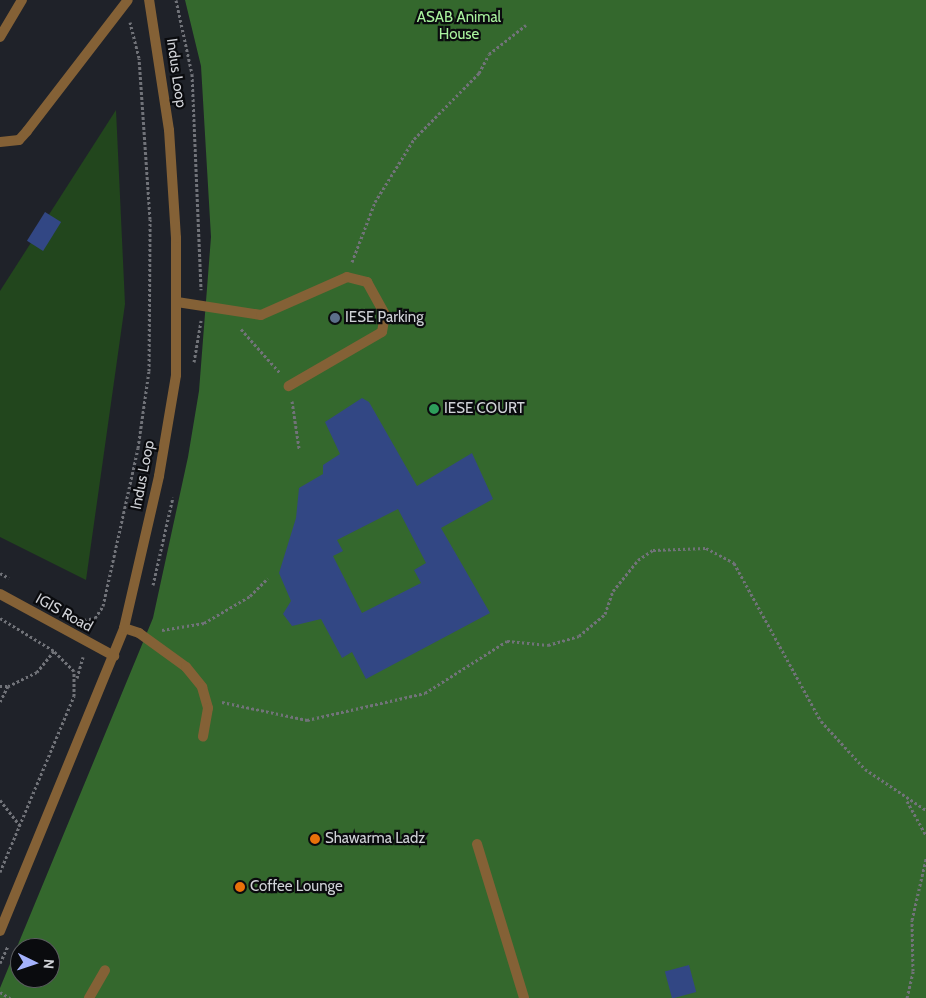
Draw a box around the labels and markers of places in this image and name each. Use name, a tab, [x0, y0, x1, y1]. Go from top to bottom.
place label: IESE Parking	[345, 309, 424, 327]
marker: IESE Parking	[329, 312, 341, 324]
place label: IESE COURT	[444, 400, 525, 418]
marker: IESE COURT	[428, 403, 440, 415]
place label: Shawarma Ladz	[325, 830, 425, 848]
marker: Shawarma Ladz	[309, 833, 321, 845]
place label: Coffee Lounge	[250, 878, 343, 896]
marker: Coffee Lounge	[234, 881, 246, 893]

